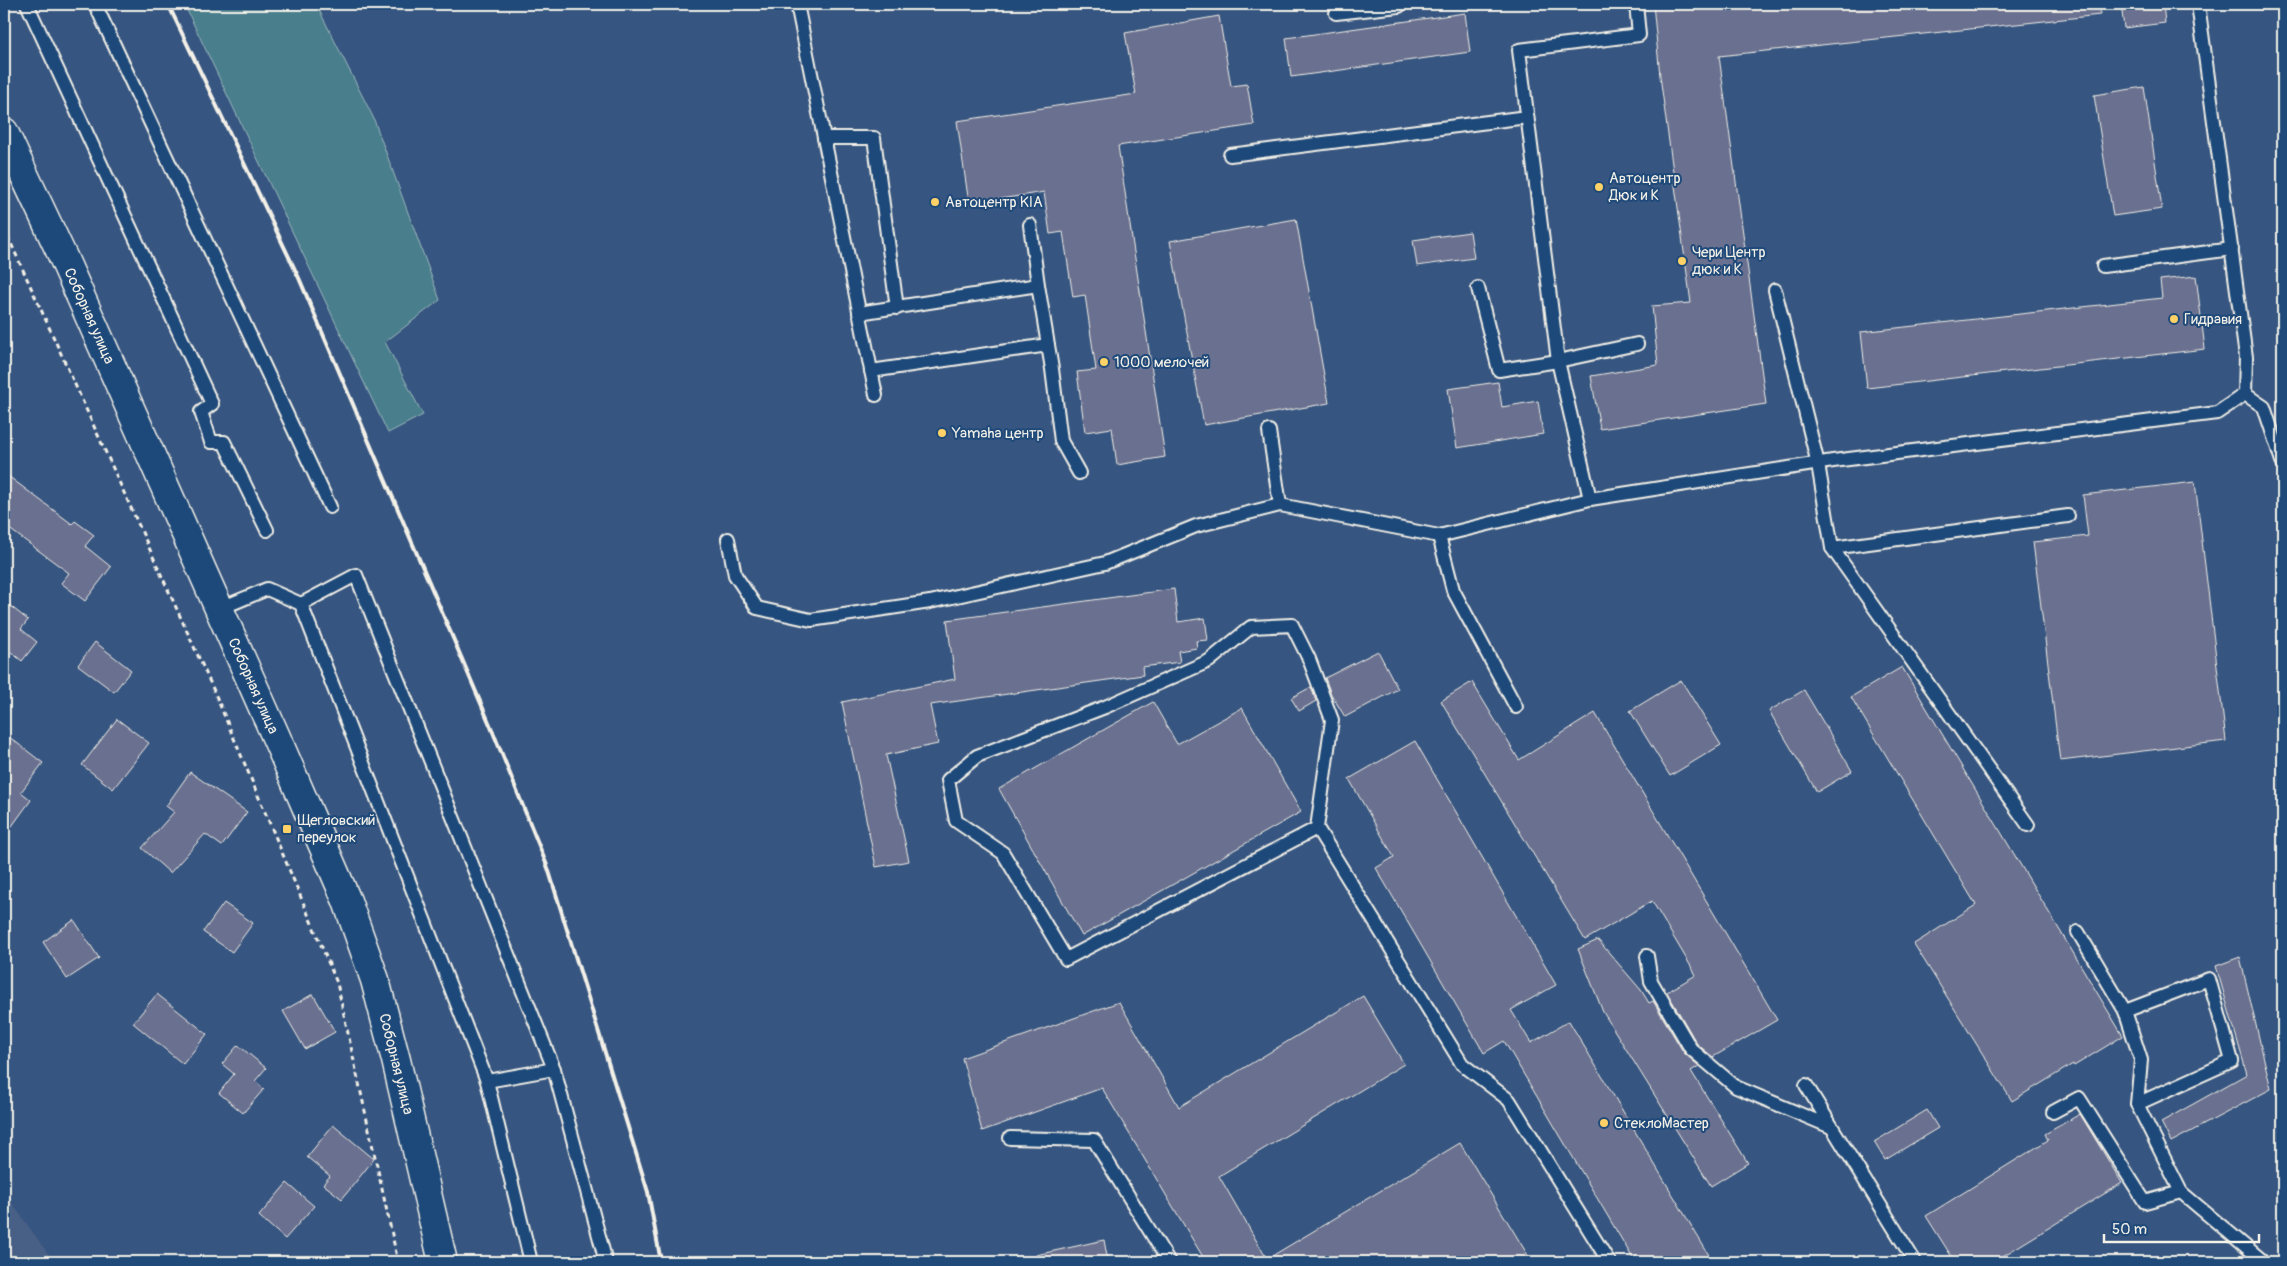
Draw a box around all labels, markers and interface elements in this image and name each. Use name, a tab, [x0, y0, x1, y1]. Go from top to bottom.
place label: Автоцентр Дюк и К	[1608, 169, 1681, 205]
marker: Автоцентр Дюк и К	[1593, 181, 1605, 193]
place label: Автоцентр KIA	[945, 193, 1043, 212]
marker: Автоцентр KIA	[929, 196, 941, 208]
place label: Чери Центр дюк и К	[1692, 243, 1766, 279]
marker: Чери Центр дюк и К	[1676, 255, 1688, 267]
street label: Соборная улица	[59, 265, 119, 367]
place label: Гидравия	[2184, 310, 2242, 329]
marker: Гидравия	[2168, 313, 2180, 325]
place label: 1000 мелочей	[1114, 353, 1209, 372]
marker: 1000 мелочей	[1098, 356, 1110, 368]
place label: Yamaha центр	[951, 424, 1044, 443]
marker: Yamaha центр	[936, 427, 948, 439]
street label: Соборная улица	[223, 635, 283, 737]
place label: Щегловский переулок	[297, 811, 375, 847]
marker: Щегловский переулок	[281, 823, 293, 835]
street label: Соборная улица	[374, 1012, 418, 1116]
place label: СтеклоМастер	[1614, 1114, 1709, 1133]
marker: СтеклоМастер	[1598, 1117, 1610, 1129]
scale bar	[2104, 1211, 2260, 1243]
text: 50 m	[2112, 1220, 2147, 1239]

